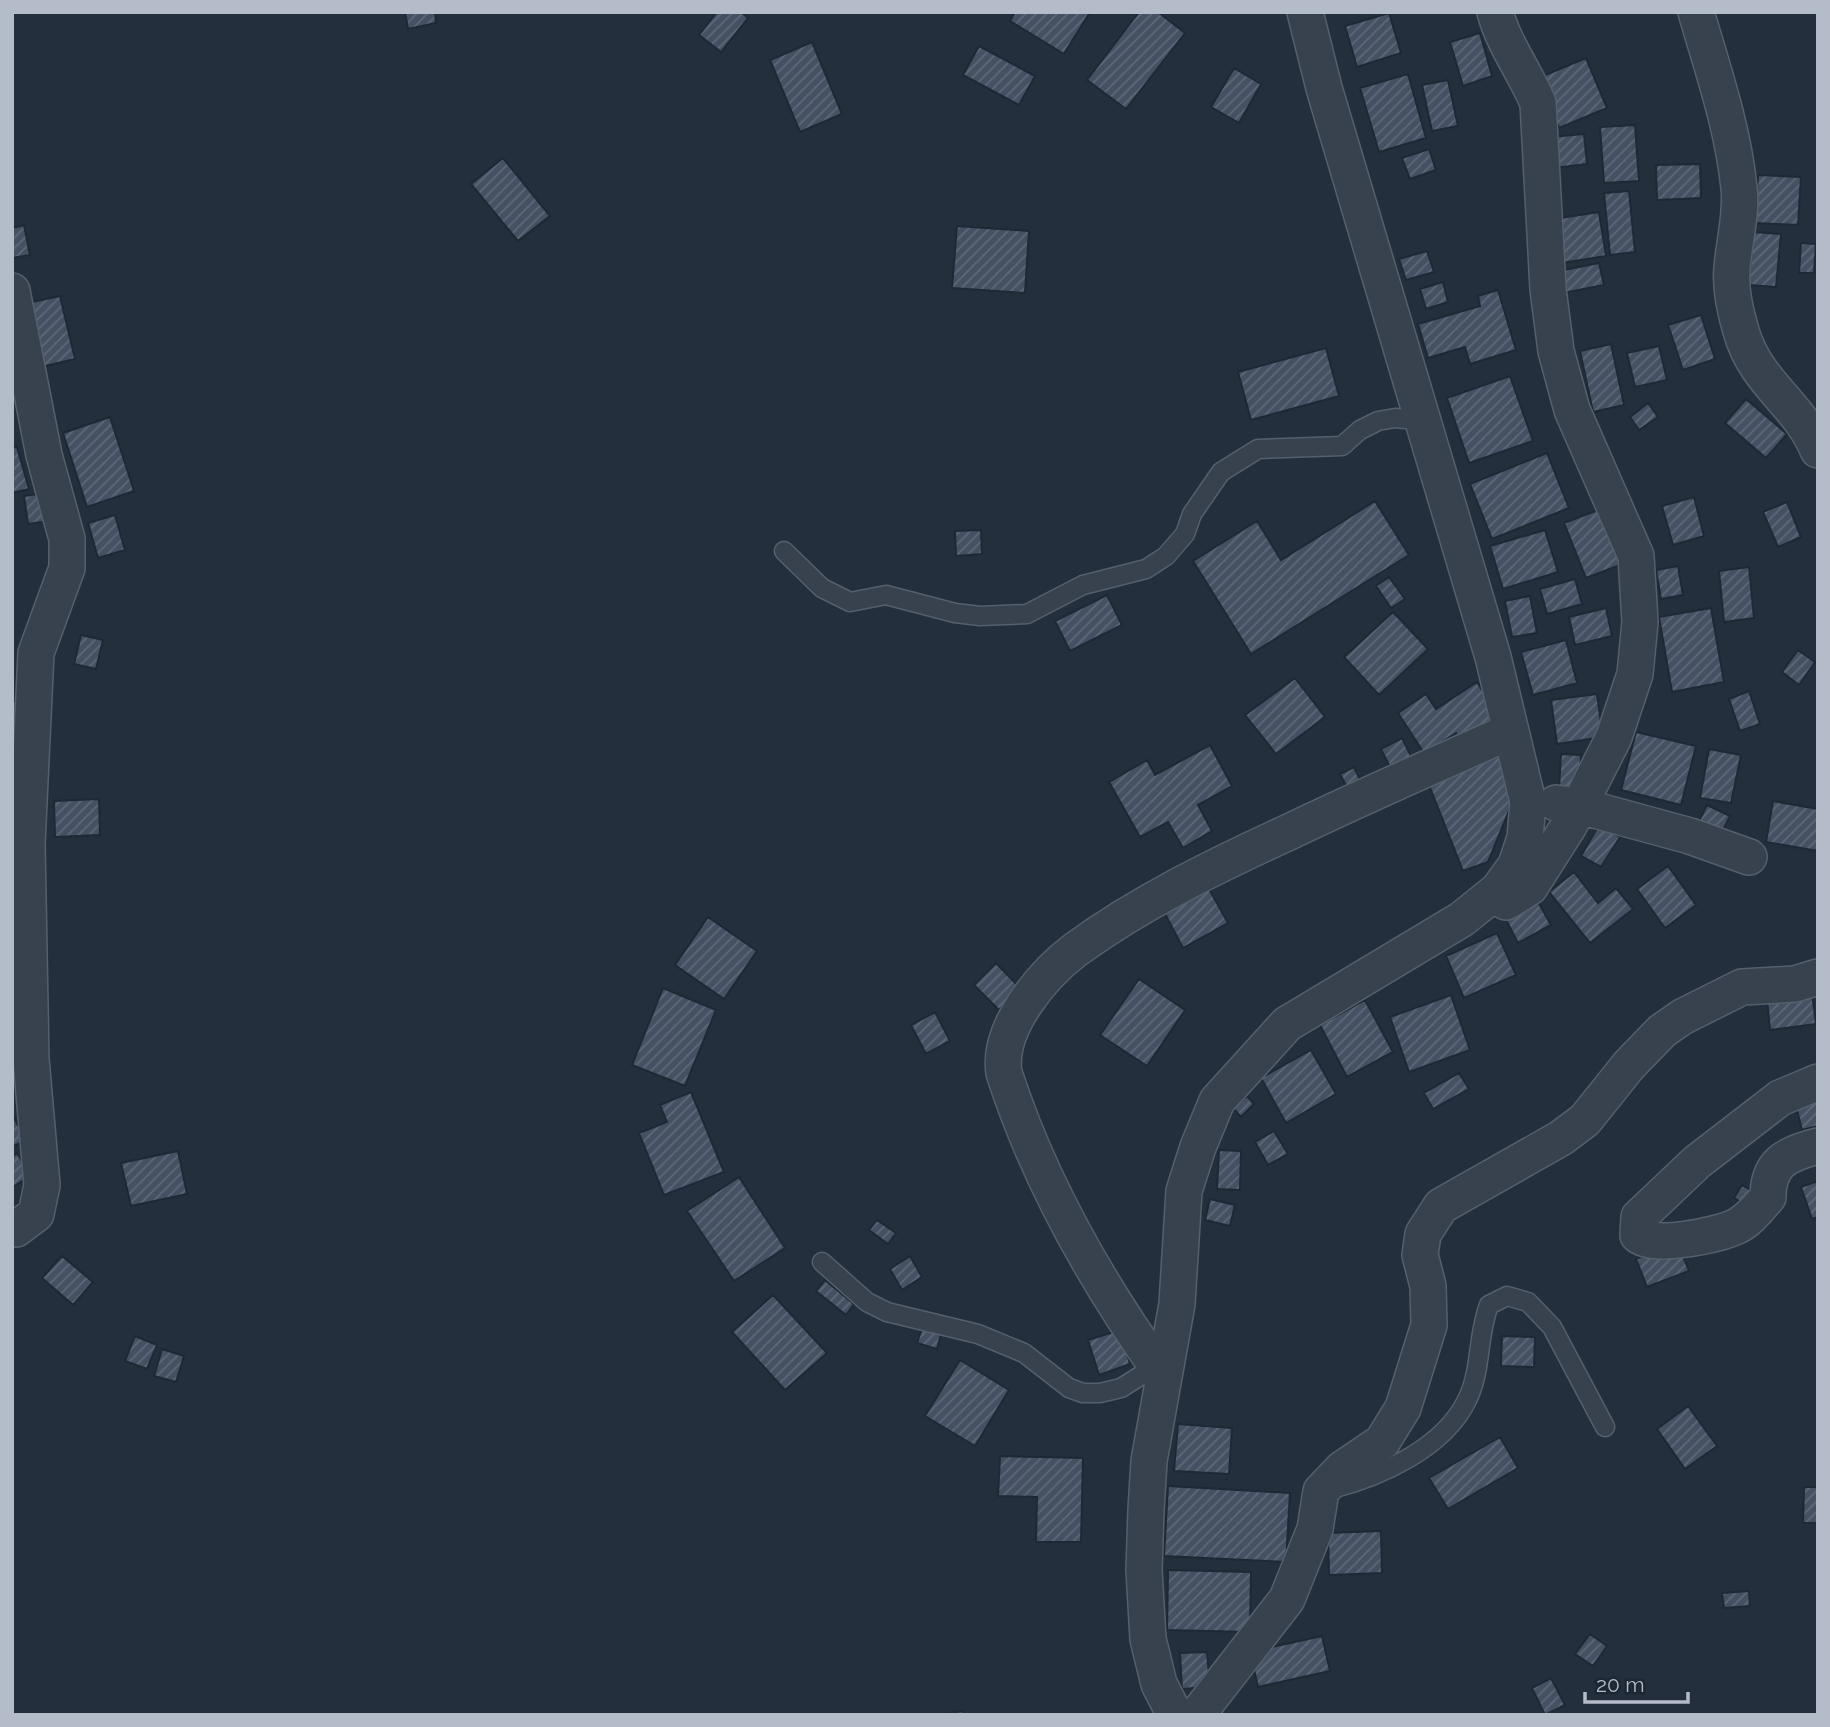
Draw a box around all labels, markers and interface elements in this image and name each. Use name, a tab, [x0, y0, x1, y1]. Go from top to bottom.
scale bar	[1585, 1660, 1688, 1704]
text: 20 m	[1596, 1672, 1644, 1697]

